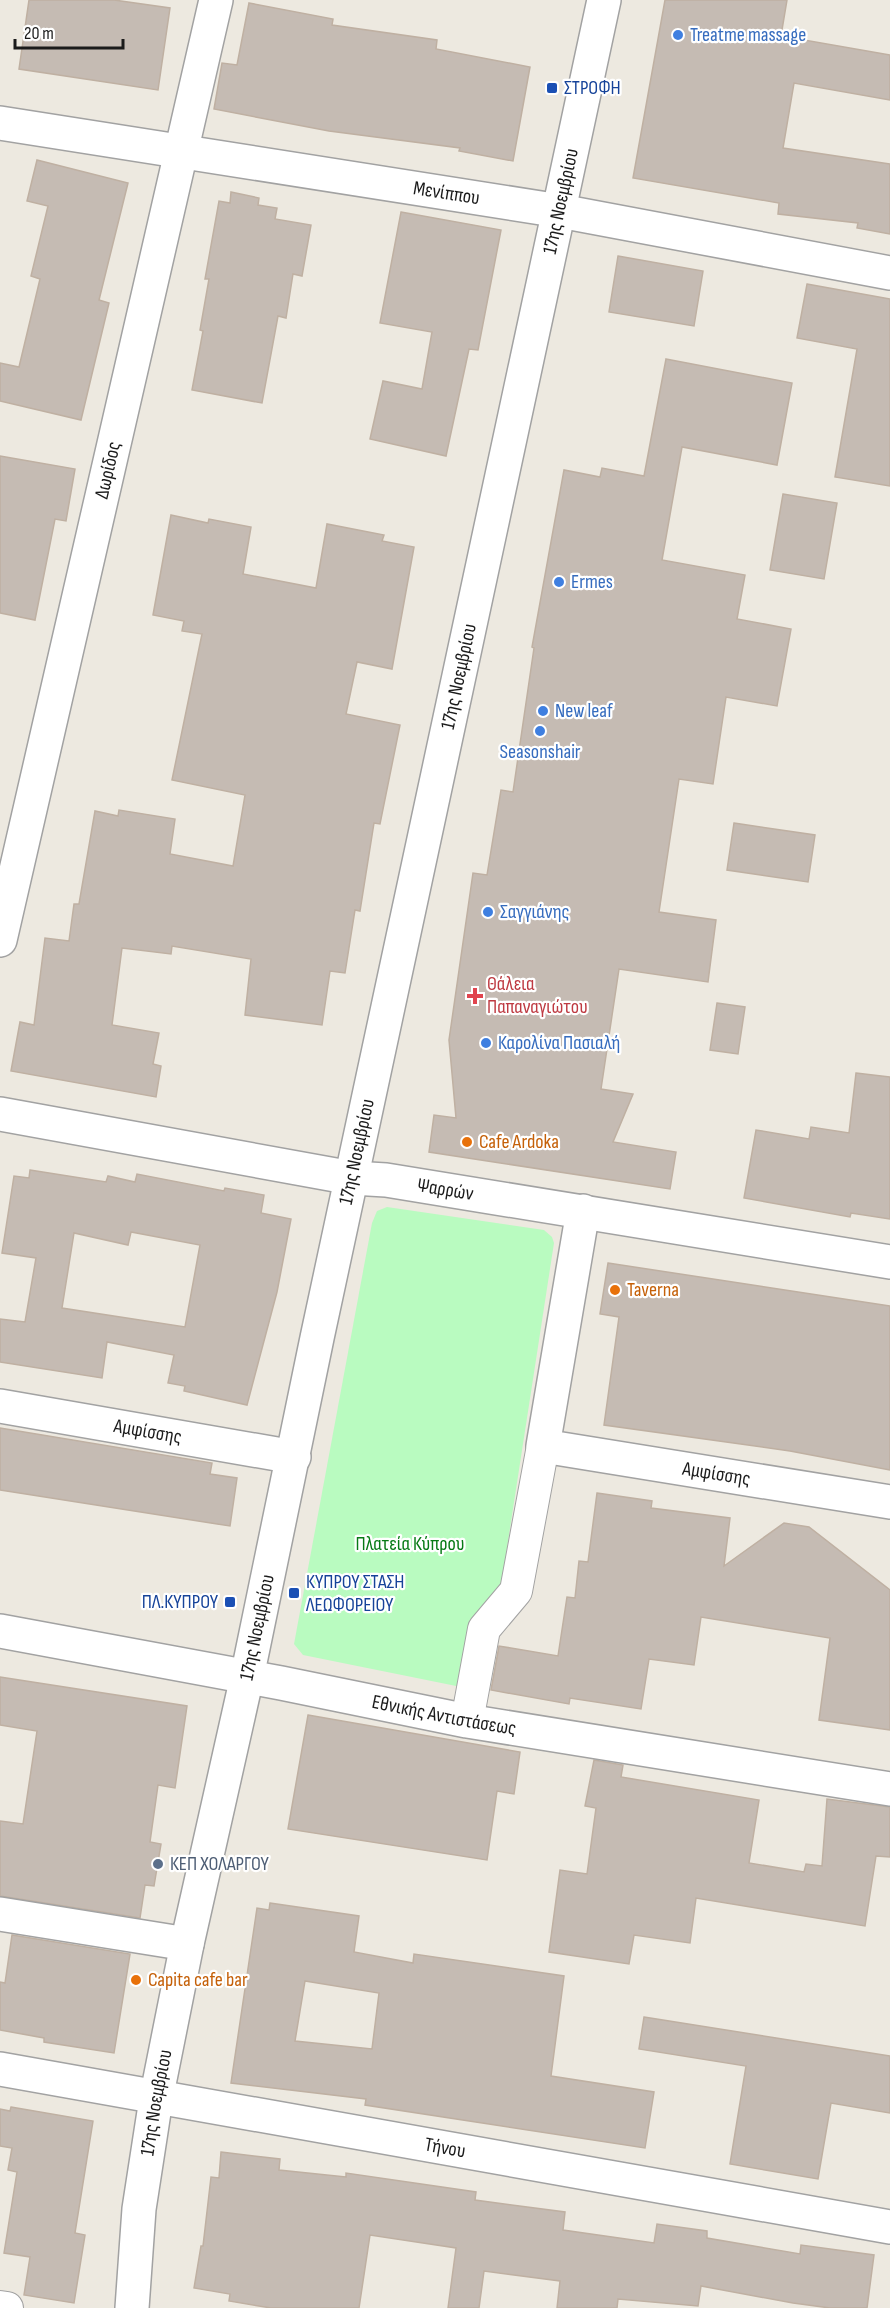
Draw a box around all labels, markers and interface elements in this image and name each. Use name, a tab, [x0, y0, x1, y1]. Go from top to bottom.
scale bar	[15, 12, 123, 50]
text: 20 m	[24, 23, 54, 44]
place label: Treatme massage	[690, 23, 806, 47]
marker: Treatme massage	[671, 28, 685, 42]
place label: ΣΤΡΟΦΗ	[564, 76, 621, 100]
marker: ΣΤΡΟΦΗ	[545, 81, 559, 95]
street label: 17ης Νοεμβρίου	[538, 146, 584, 256]
street label: Μενίππου	[412, 176, 481, 210]
street label: Δωρίδος	[90, 439, 126, 501]
place label: Ermes	[571, 570, 613, 594]
marker: Ermes	[552, 575, 566, 589]
street label: 17ης Νοεμβρίου	[436, 621, 482, 732]
place label: New leaf	[555, 699, 613, 723]
marker: New leaf	[536, 704, 550, 718]
marker: Seasonshair	[533, 724, 547, 738]
place label: Seasonshair	[499, 740, 581, 764]
place label: Σαγγιάνης	[500, 900, 570, 924]
marker: Σαγγιάνης	[481, 905, 495, 919]
place label: Θάλεια Παπαναγιώτου	[487, 972, 588, 1019]
marker: Θάλεια Παπαναγιώτου	[468, 989, 482, 1003]
place label: Καρολίνα Πασιαλή	[498, 1031, 620, 1055]
marker: Καρολίνα Πασιαλή	[479, 1036, 493, 1050]
street label: 17ης Νοεμβρίου	[334, 1097, 380, 1207]
place label: Cafe Ardoka	[479, 1130, 559, 1154]
marker: Cafe Ardoka	[460, 1135, 474, 1149]
street label: Ψαρρών	[416, 1173, 475, 1206]
place label: Taverna	[627, 1278, 679, 1302]
marker: Taverna	[608, 1283, 622, 1297]
street label: Αμφίσσης	[111, 1414, 184, 1449]
street label: Αμφίσσης	[680, 1457, 752, 1491]
park label: Πλατεία Κύπρου	[356, 1532, 464, 1556]
place label: ΚΥΠΡΟΥ ΣΤΑΣΗ ΛΕΩΦΟΡΕΙΟΥ	[305, 1570, 404, 1617]
street label: 17ης Νοεμβρίου	[235, 1572, 280, 1682]
marker: ΚΥΠΡΟΥ ΣΤΑΣΗ ΛΕΩΦΟΡΕΙΟΥ	[287, 1586, 301, 1600]
place label: ΠΛ.ΚΥΠΡΟΥ	[142, 1590, 219, 1614]
marker: ΠΛ.ΚΥΠΡΟΥ	[223, 1595, 237, 1609]
street label: Εθνικής Αντιστάσεως	[370, 1690, 518, 1741]
place label: ΚΕΠ ΧΟΛΑΡΓΟΥ	[170, 1852, 269, 1876]
marker: ΚΕΠ ΧΟΛΑΡΓΟΥ	[151, 1857, 165, 1871]
place label: Capita cafe bar	[148, 1968, 248, 1992]
marker: Capita cafe bar	[129, 1973, 143, 1987]
street label: 17ης Νοεμβρίου	[135, 2047, 178, 2157]
street label: Τήνου	[423, 2133, 467, 2163]

